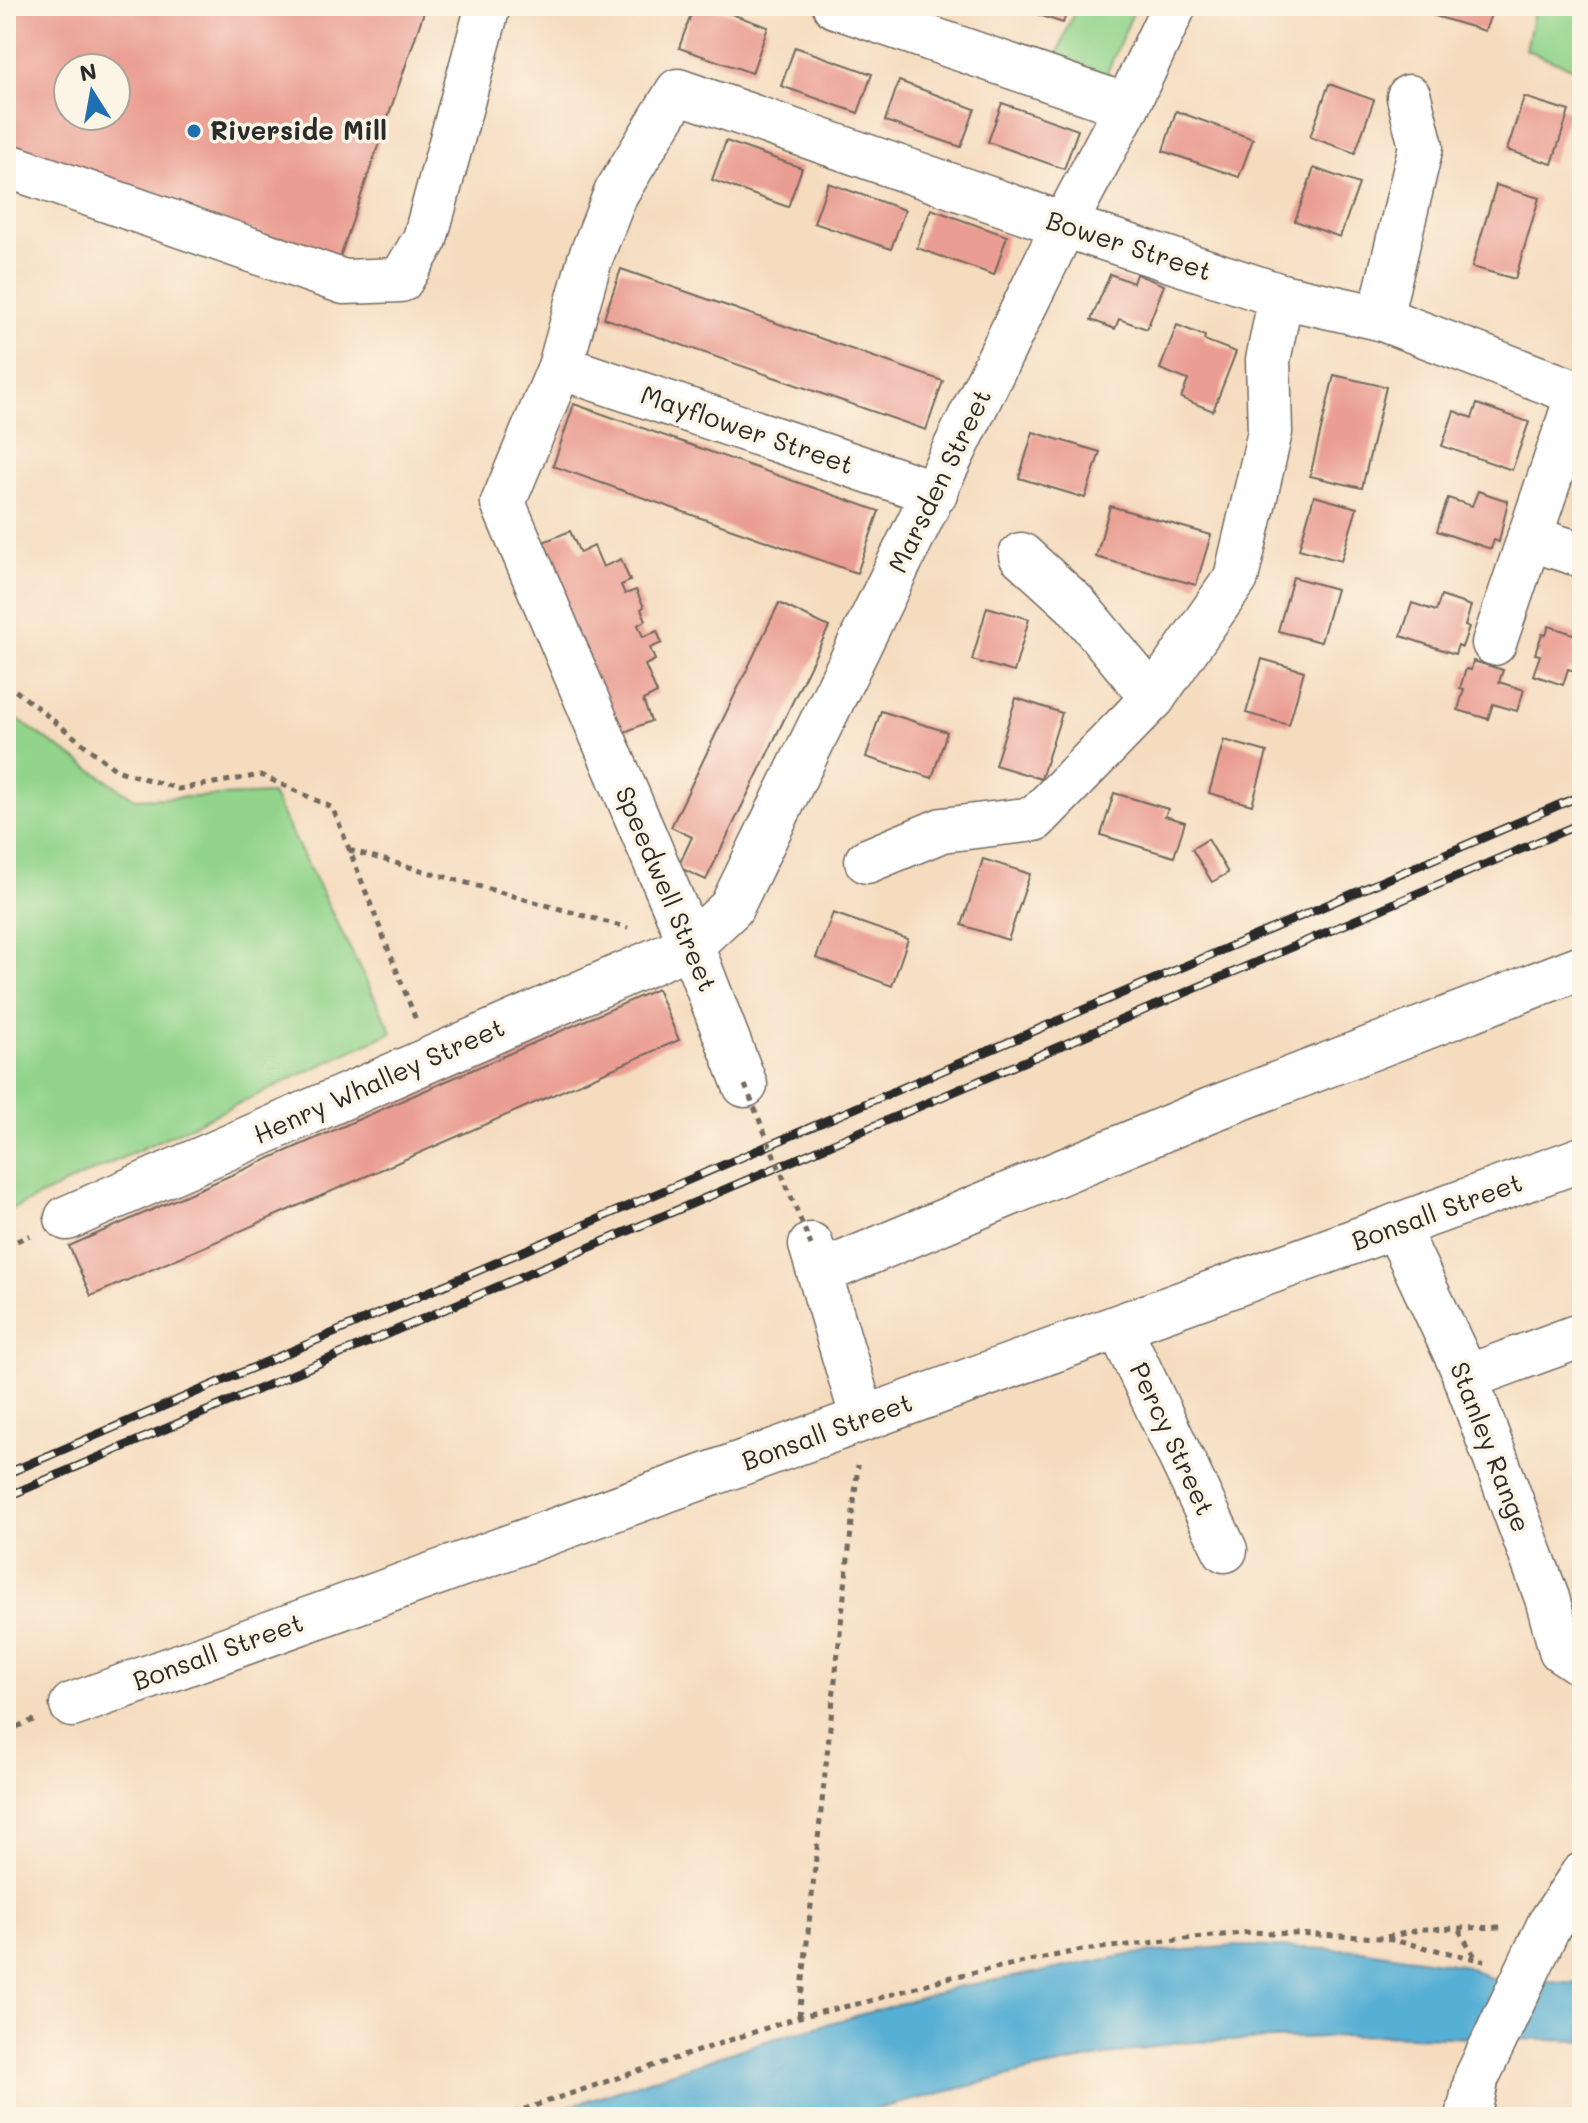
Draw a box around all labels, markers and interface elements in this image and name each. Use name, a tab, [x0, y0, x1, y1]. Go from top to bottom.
north arrow	[52, 52, 132, 132]
text: N	[77, 56, 99, 88]
place label: Riverside Mill	[210, 113, 387, 147]
marker: Riverside Mill	[185, 122, 203, 140]
street label: Bower Street	[1042, 202, 1216, 288]
street label: Mayflower Street	[636, 377, 858, 481]
street label: Marsden Street	[880, 383, 998, 578]
street label: Speedwell Street	[608, 781, 726, 996]
street label: Henry Whalley Street	[248, 1009, 510, 1151]
street label: Bonsall Street	[1347, 1164, 1527, 1258]
street label: Percy Street	[1123, 1357, 1223, 1521]
street label: Stanley Range	[1443, 1357, 1539, 1537]
street label: Bonsall Street	[737, 1384, 917, 1478]
street label: Bonsall Street	[128, 1604, 308, 1698]

